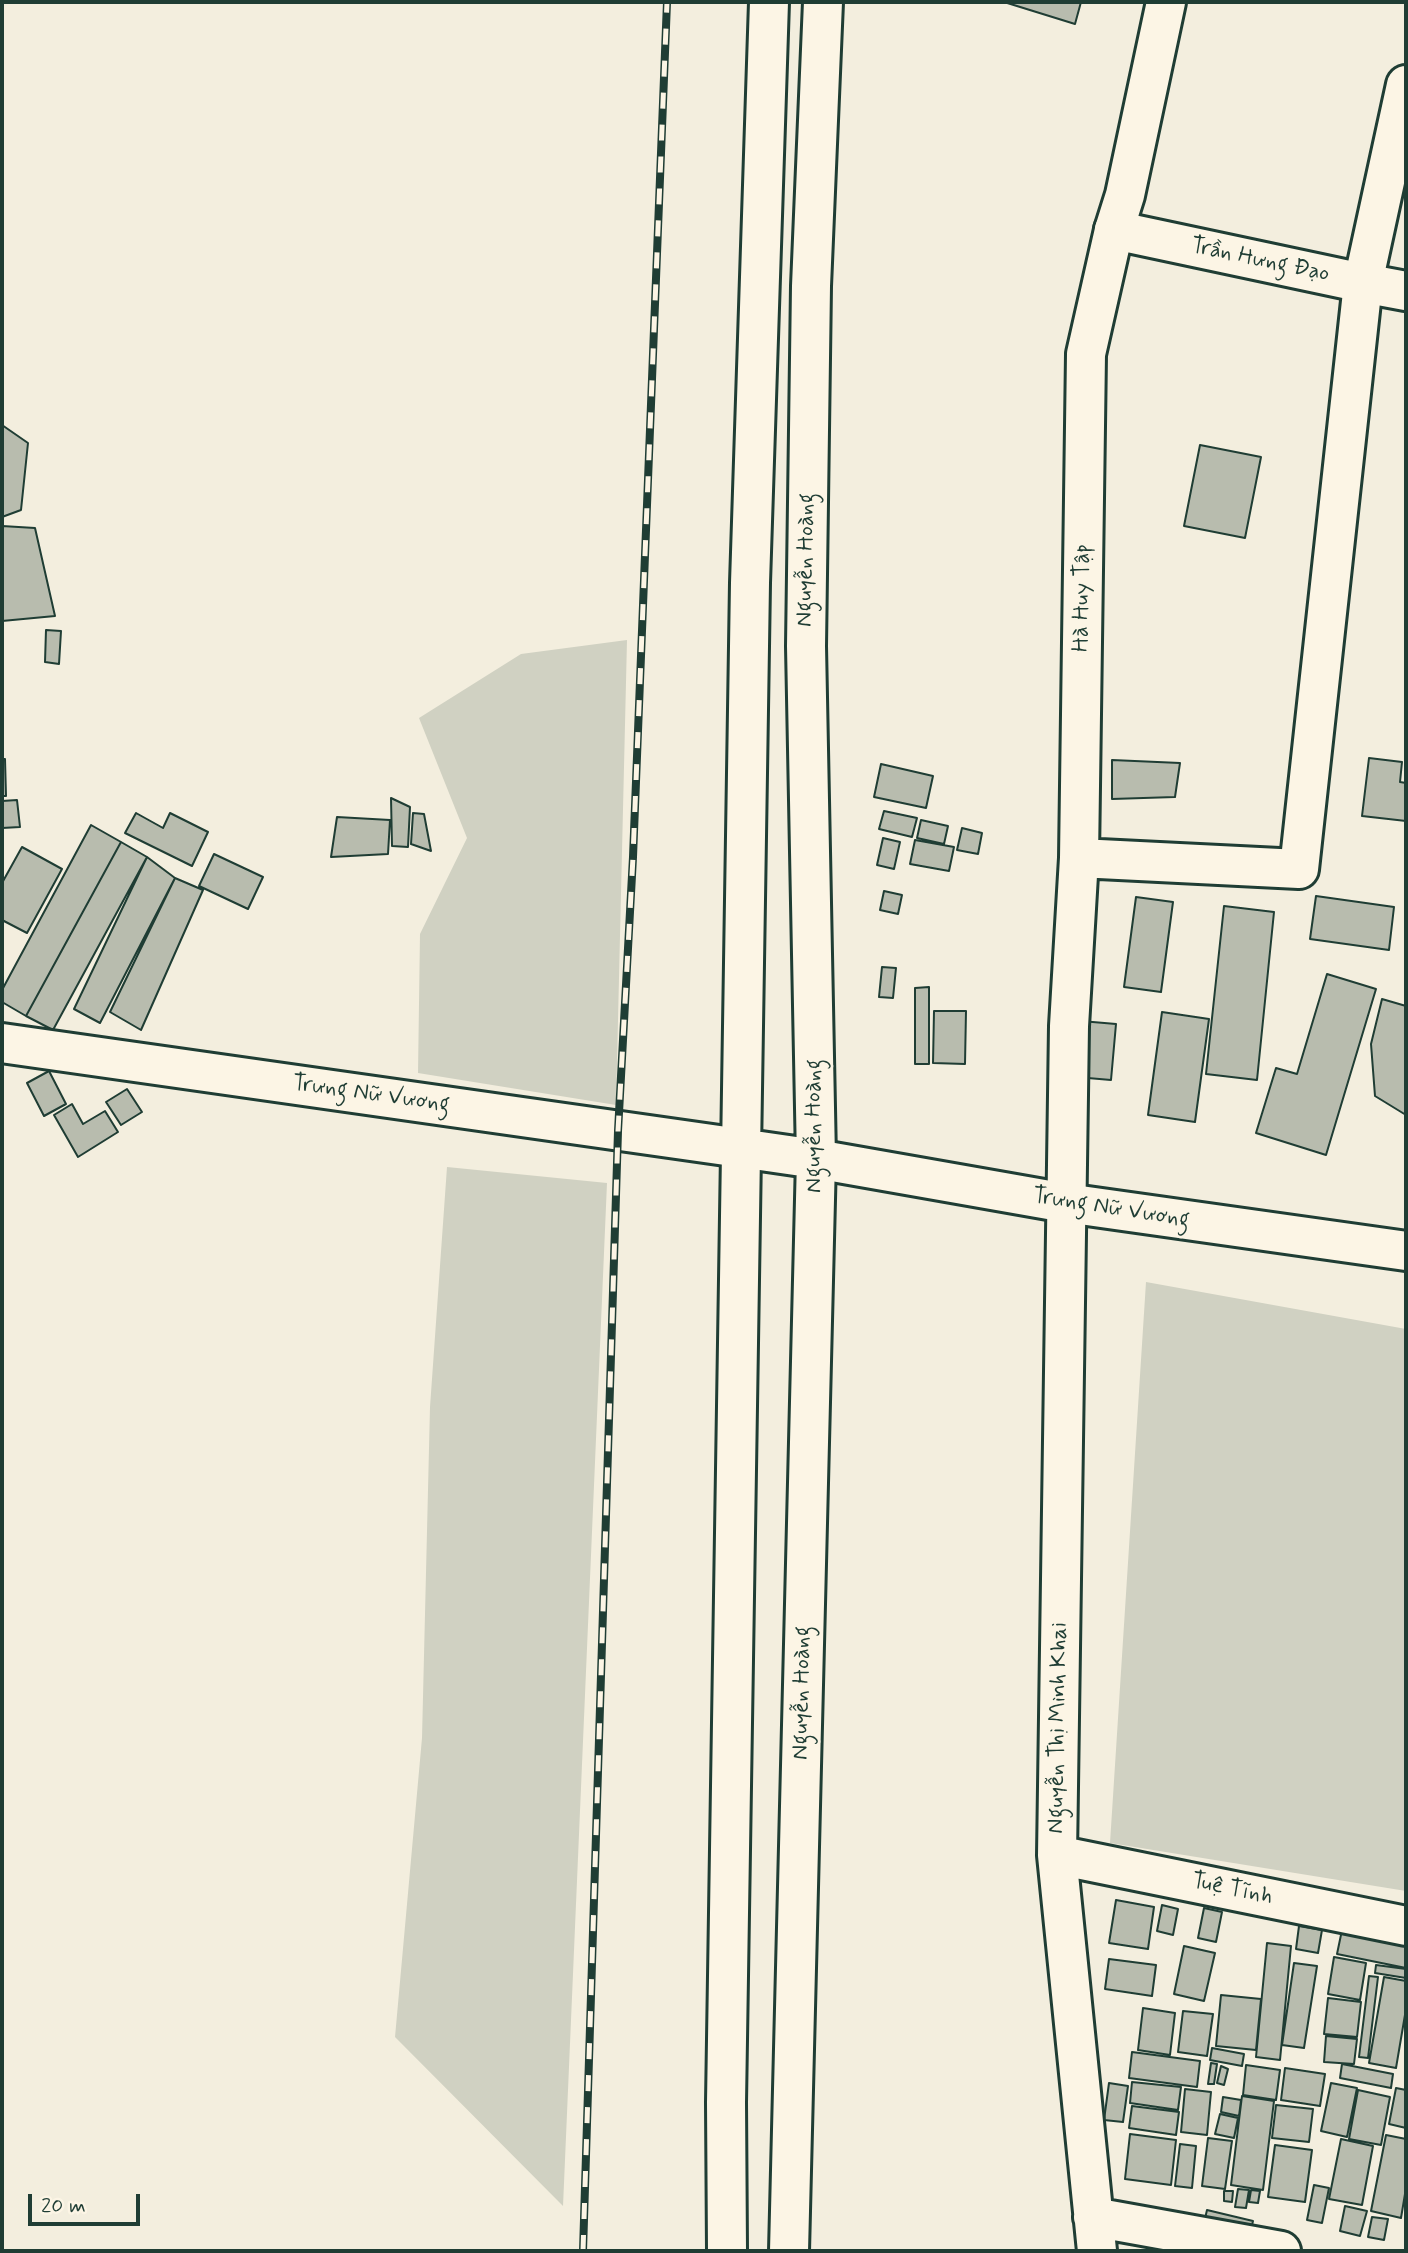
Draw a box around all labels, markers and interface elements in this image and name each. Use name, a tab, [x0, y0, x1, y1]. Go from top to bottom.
street label: Trần Hưng Đạo	[1188, 233, 1332, 289]
street label: Nguyễn Hoàng	[792, 493, 822, 627]
street label: Hà Huy Tập	[1068, 544, 1098, 652]
street label: Nguyễn Hoàng	[801, 1059, 829, 1193]
street label: Trưng Nữ Vương	[291, 1070, 451, 1120]
street label: Trưng Nữ Vương	[1031, 1183, 1191, 1235]
street label: Nguyễn Thị Minh Khai	[1043, 1622, 1075, 1834]
street label: Nguyễn Hoàng	[788, 1626, 818, 1760]
street label: Tuệ Tĩnh	[1189, 1868, 1275, 1912]
scale bar	[32, 2180, 144, 2224]
text: 20 m	[41, 2192, 86, 2220]

